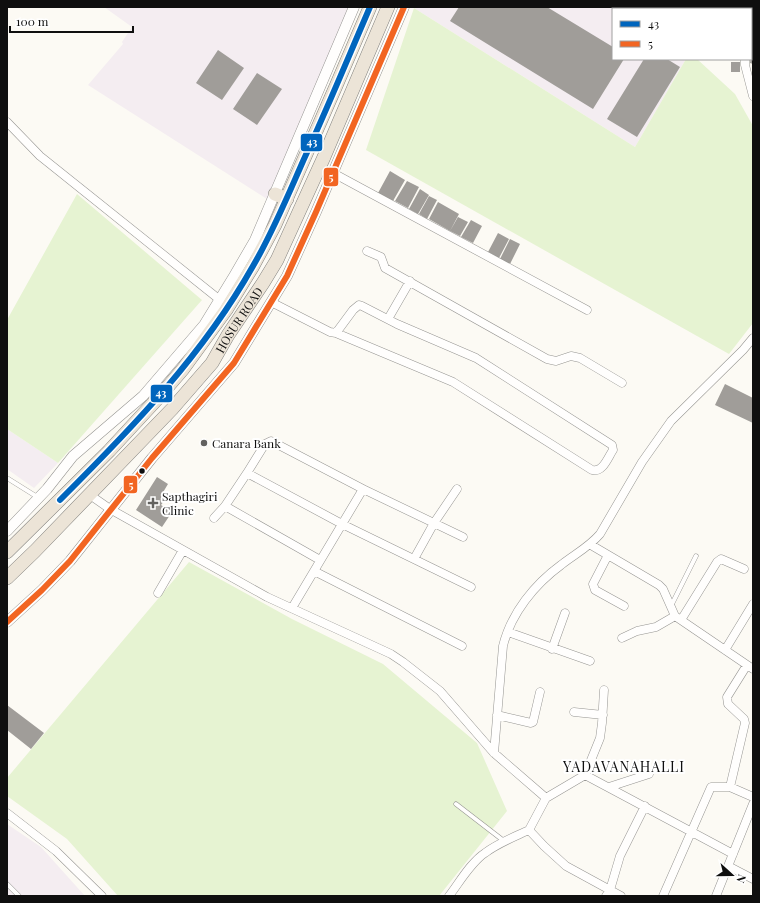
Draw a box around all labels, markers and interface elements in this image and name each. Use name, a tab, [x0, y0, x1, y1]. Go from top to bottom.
scale bar	[10, 8, 133, 34]
legend	[612, 8, 752, 60]
text: 100 m	[16, 13, 49, 29]
text: 43	[648, 15, 659, 31]
text: 5	[648, 35, 653, 51]
line badge: 43	[300, 133, 323, 152]
text: 43	[307, 134, 318, 149]
line badge: 5	[323, 167, 339, 187]
text: 5	[328, 169, 334, 184]
street label: HOSUR ROAD	[211, 283, 266, 356]
line badge: 43	[150, 384, 173, 403]
text: 43	[156, 385, 167, 400]
place label: Canara Bank	[212, 435, 281, 451]
marker: Canara Bank	[199, 438, 209, 448]
unlabelled marker	[137, 466, 147, 476]
line badge: 5	[123, 475, 138, 494]
text: 5	[128, 477, 134, 492]
place label: Sapthagiri Clinic	[162, 488, 218, 518]
marker: Sapthagiri Clinic	[147, 497, 159, 509]
district label: YADAVANAHALLI	[562, 757, 685, 776]
north arrow	[712, 855, 752, 895]
text: N	[733, 872, 750, 885]

